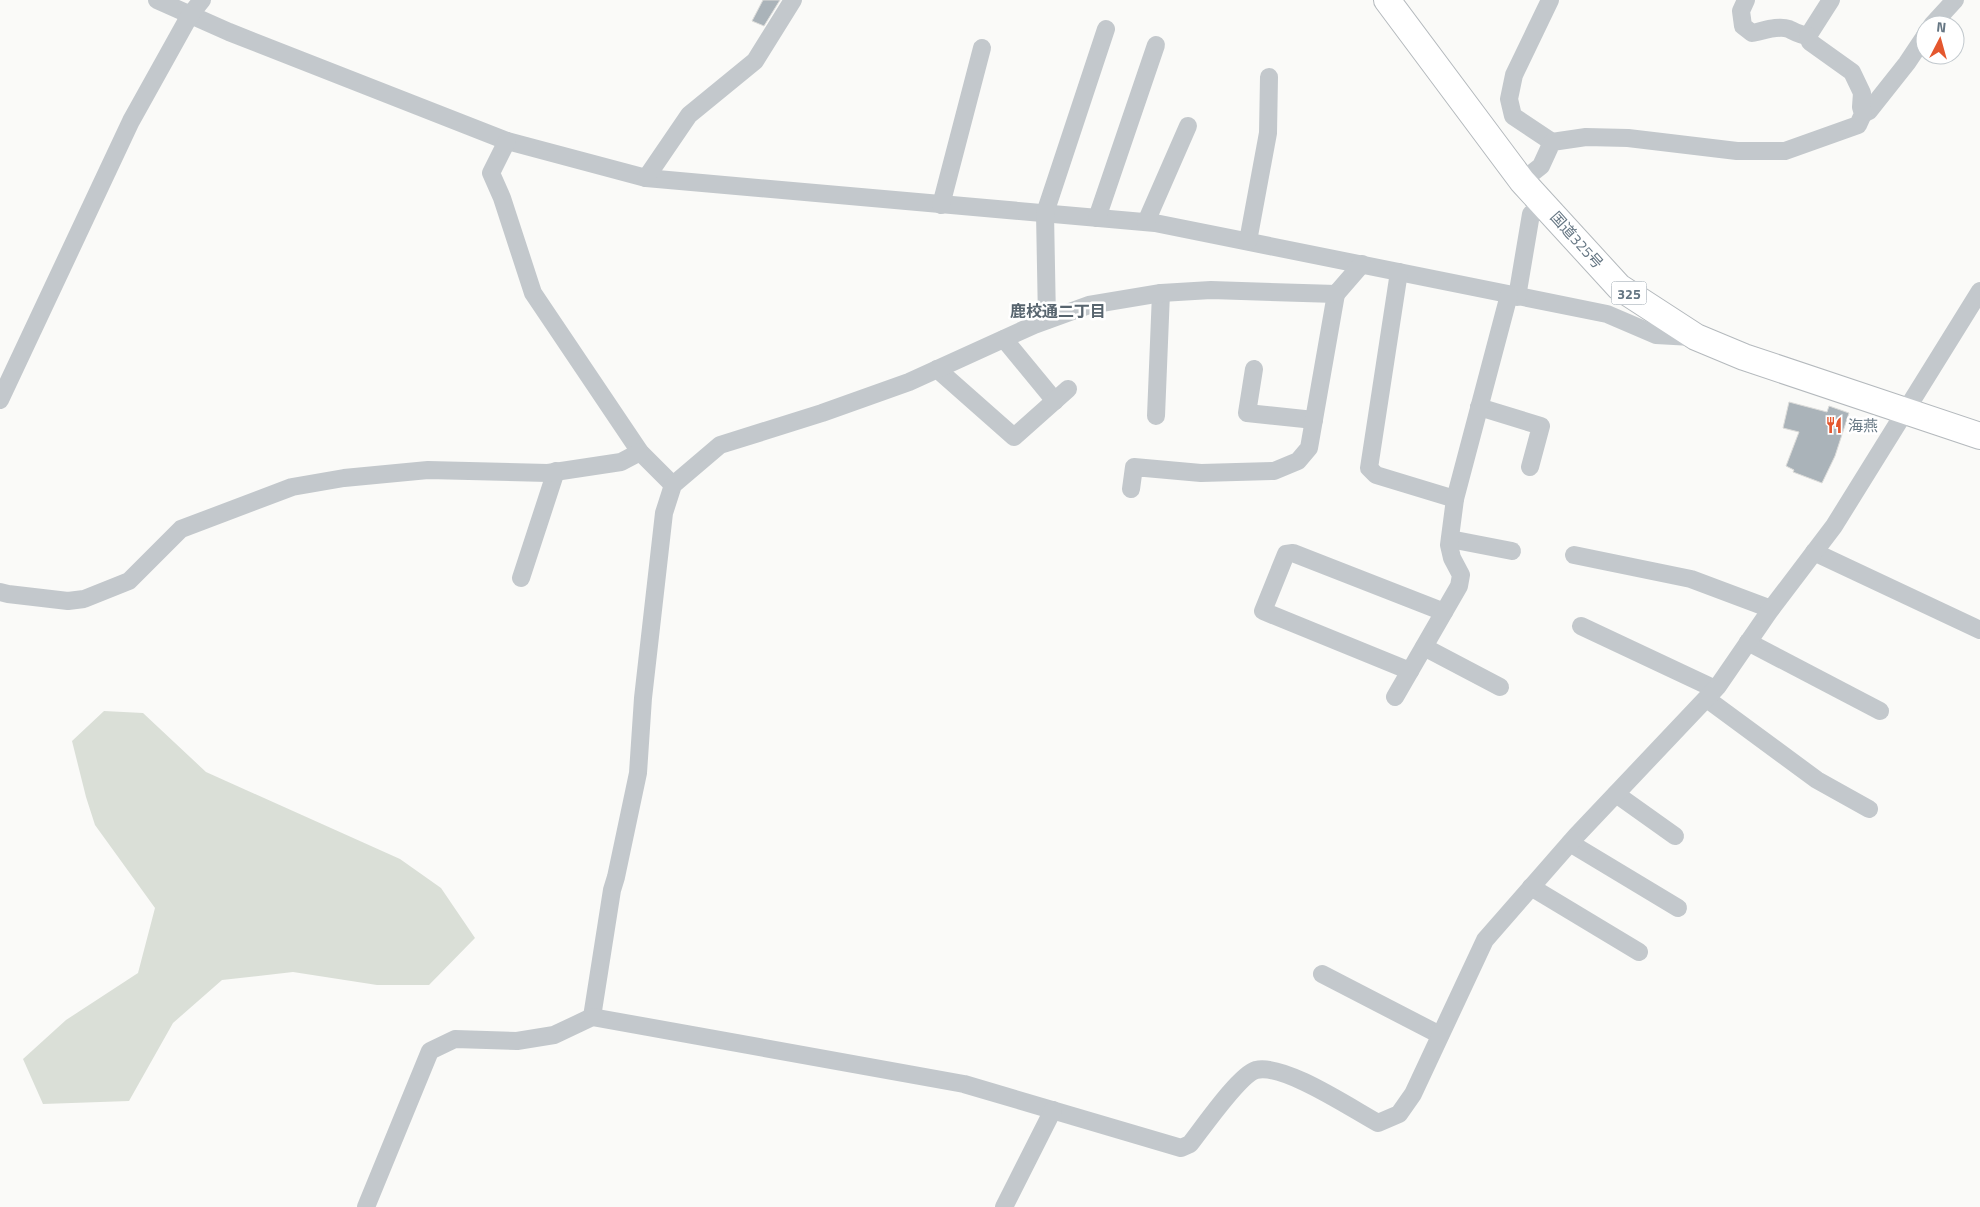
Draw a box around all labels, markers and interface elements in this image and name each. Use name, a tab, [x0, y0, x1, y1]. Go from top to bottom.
north arrow	[1915, 15, 1965, 65]
text: N	[1935, 16, 1947, 38]
street label: 国道325号	[1545, 206, 1609, 274]
road number: 325	[1612, 282, 1646, 304]
district label: 鹿校通二丁目	[1010, 299, 1106, 323]
place label: 海燕	[1848, 414, 1878, 437]
restaurant icon: 海燕	[1824, 415, 1844, 435]

